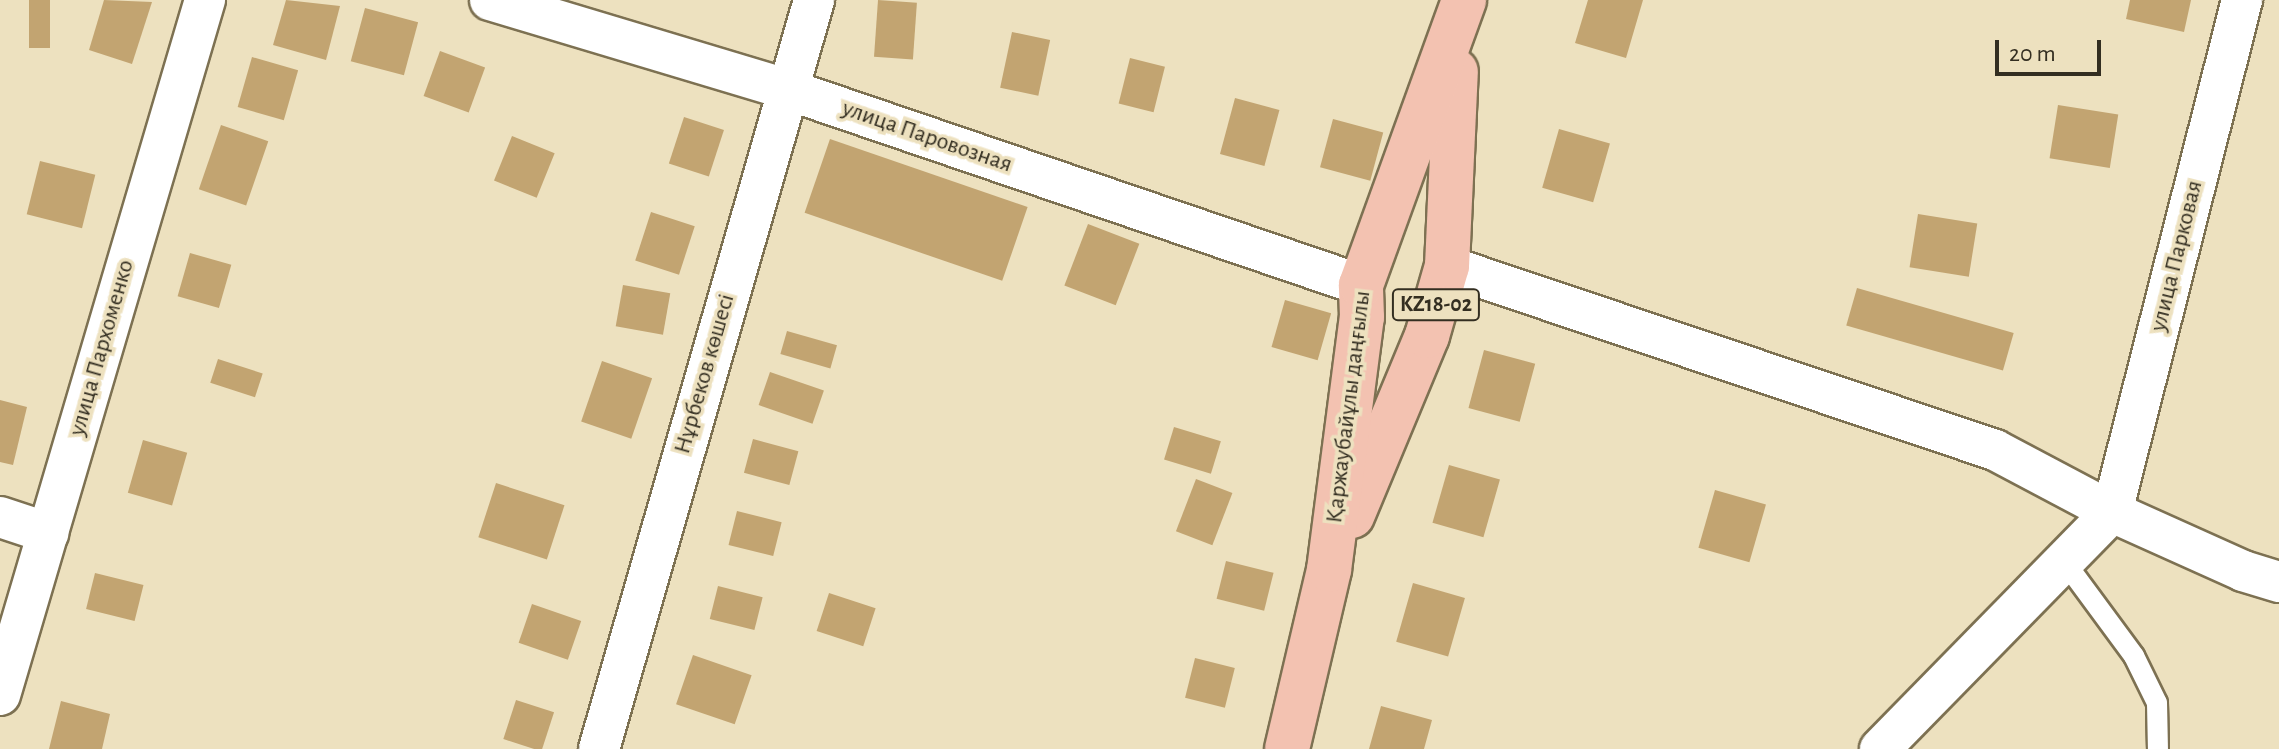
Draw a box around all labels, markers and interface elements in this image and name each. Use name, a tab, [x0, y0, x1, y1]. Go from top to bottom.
scale bar	[1999, 24, 2105, 74]
text: 20 m	[2009, 42, 2056, 66]
street label: улица Паровозная	[838, 94, 1016, 180]
street label: улица Парковая	[2144, 178, 2210, 334]
street label: улица Пархоменко	[63, 257, 141, 439]
road number: KZ18-02	[1390, 287, 1482, 323]
street label: Қаржаубайұлы даңғылы	[1320, 289, 1378, 525]
street label: Нұрбеков көшесі	[668, 291, 742, 457]

